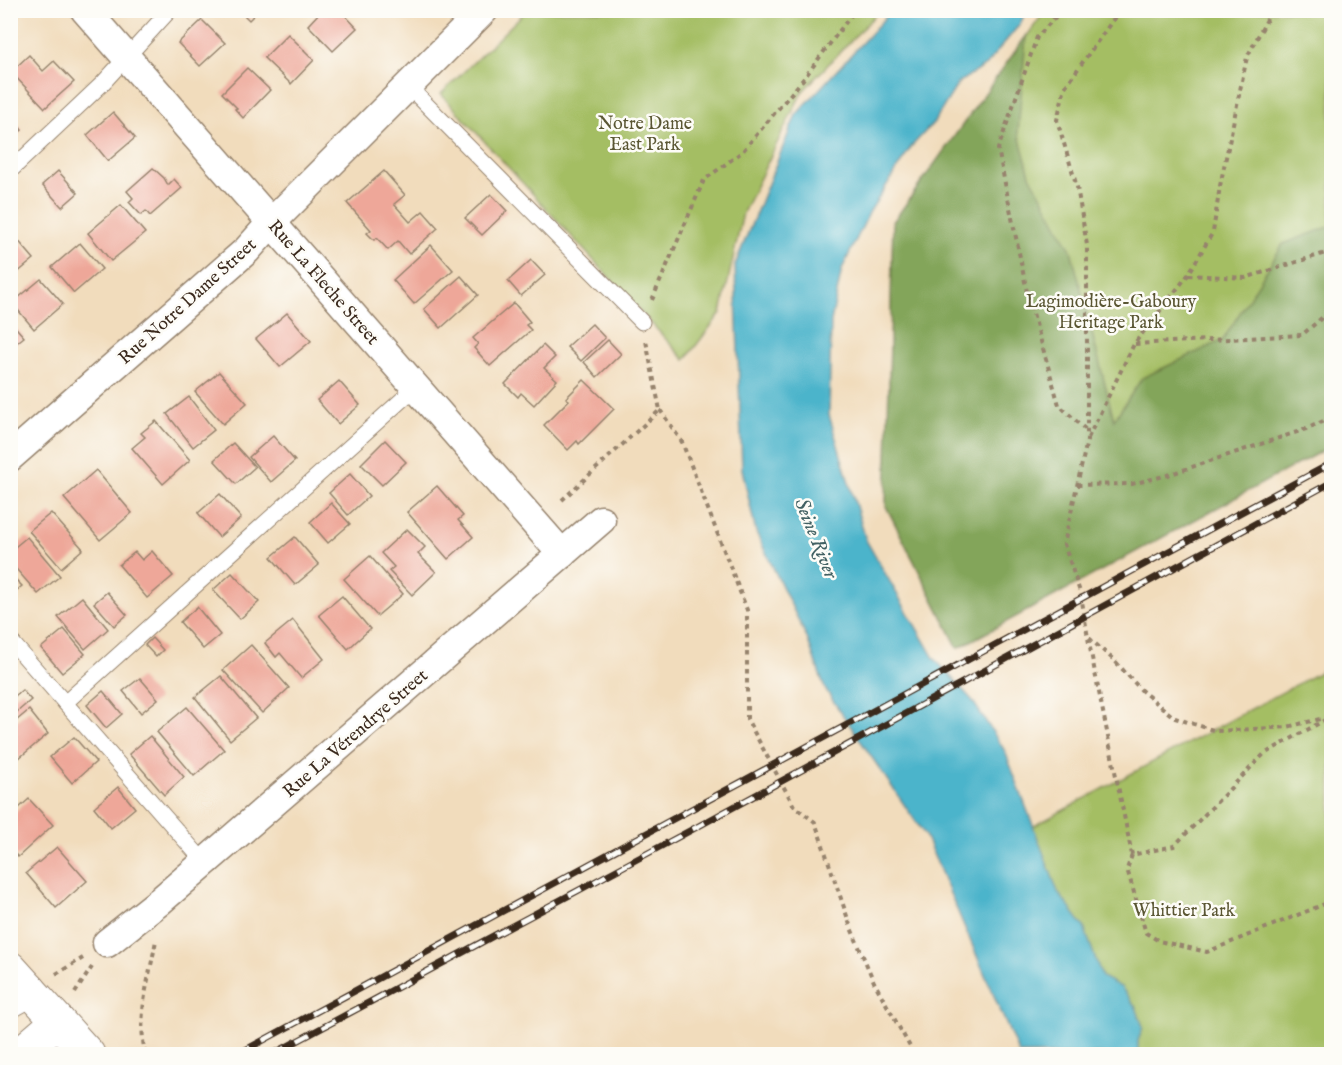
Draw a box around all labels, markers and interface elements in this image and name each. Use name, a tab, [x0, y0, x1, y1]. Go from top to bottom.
park label: Notre Dame East Park	[598, 113, 692, 157]
street label: Rue La Fleche Street	[262, 216, 383, 350]
street label: Rue Notre Dame Street	[114, 234, 262, 370]
park label: Lagimodière-Gaboury Heritage Park	[1026, 291, 1196, 335]
water label: Seine River	[788, 495, 844, 584]
street label: Rue La Vérendrye Street	[279, 665, 433, 803]
park label: Whittier Park	[1133, 900, 1236, 923]

